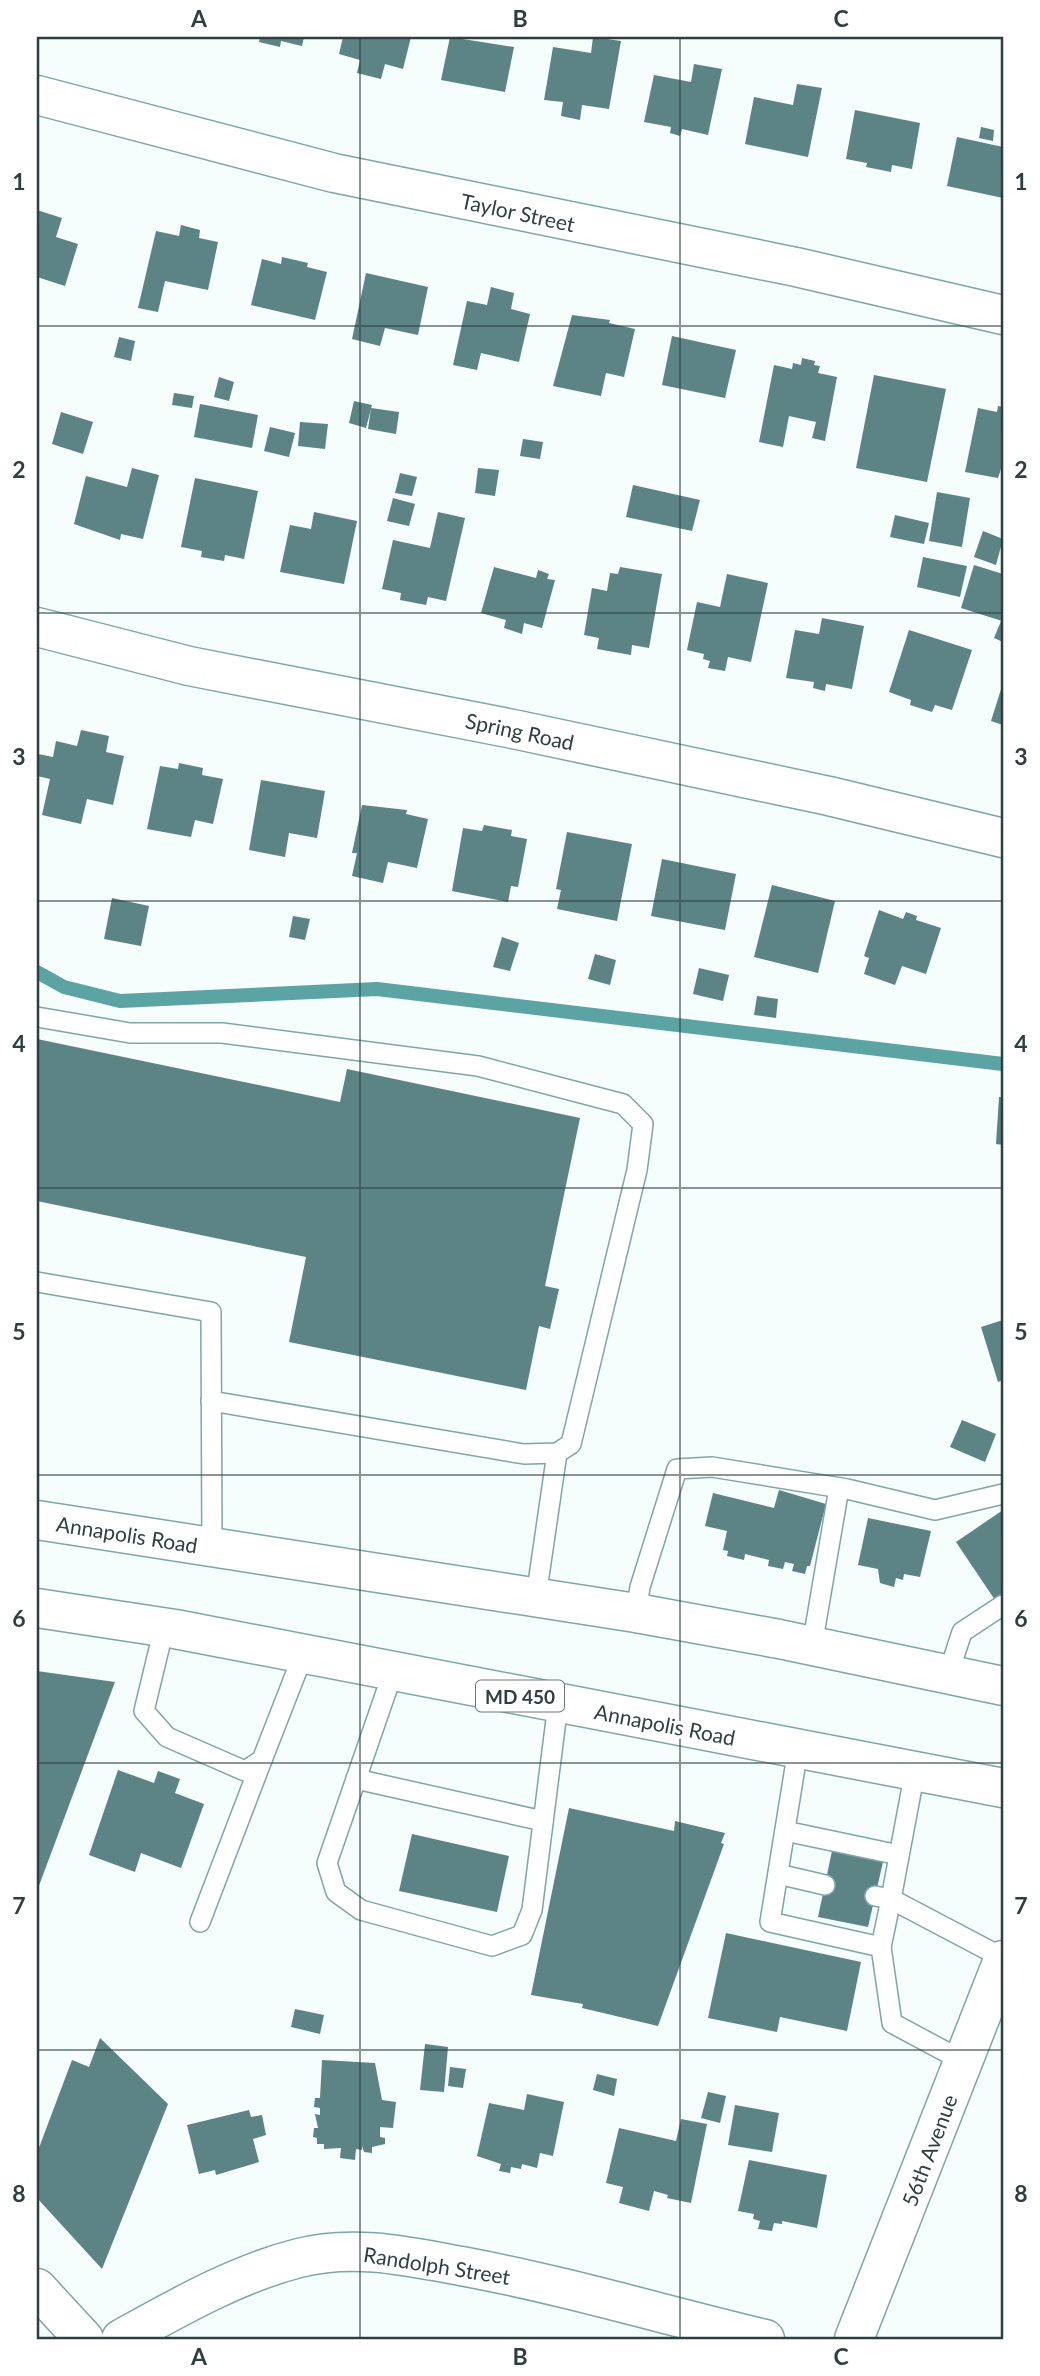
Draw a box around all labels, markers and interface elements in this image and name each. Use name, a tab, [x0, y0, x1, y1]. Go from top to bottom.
text: A	[190, 4, 208, 32]
text: B	[512, 4, 528, 32]
text: C	[833, 4, 849, 32]
text: 1	[12, 167, 26, 195]
text: 1	[1014, 167, 1028, 195]
street label: Taylor Street	[459, 188, 578, 236]
text: 2	[12, 455, 26, 483]
text: 2	[1014, 455, 1028, 483]
street label: Spring Road	[463, 707, 577, 755]
text: 3	[12, 742, 26, 770]
text: 3	[1014, 742, 1028, 770]
text: 4	[12, 1029, 26, 1057]
text: 4	[1014, 1029, 1028, 1057]
text: 5	[12, 1317, 26, 1345]
text: 5	[1014, 1317, 1028, 1345]
street label: Annapolis Road	[55, 1510, 199, 1558]
text: 6	[12, 1604, 26, 1632]
text: 6	[1014, 1604, 1028, 1632]
road number: MD 450	[476, 1680, 564, 1712]
street label: Annapolis Road	[593, 1698, 737, 1750]
text: 7	[12, 1891, 26, 1919]
text: 7	[1014, 1891, 1028, 1919]
street label: 56th Avenue	[896, 2091, 962, 2209]
text: 8	[12, 2179, 26, 2207]
text: 8	[1014, 2179, 1028, 2207]
street label: Randolph Street	[362, 2241, 512, 2289]
text: A	[190, 2342, 208, 2370]
text: B	[512, 2342, 528, 2370]
text: C	[833, 2342, 849, 2370]

